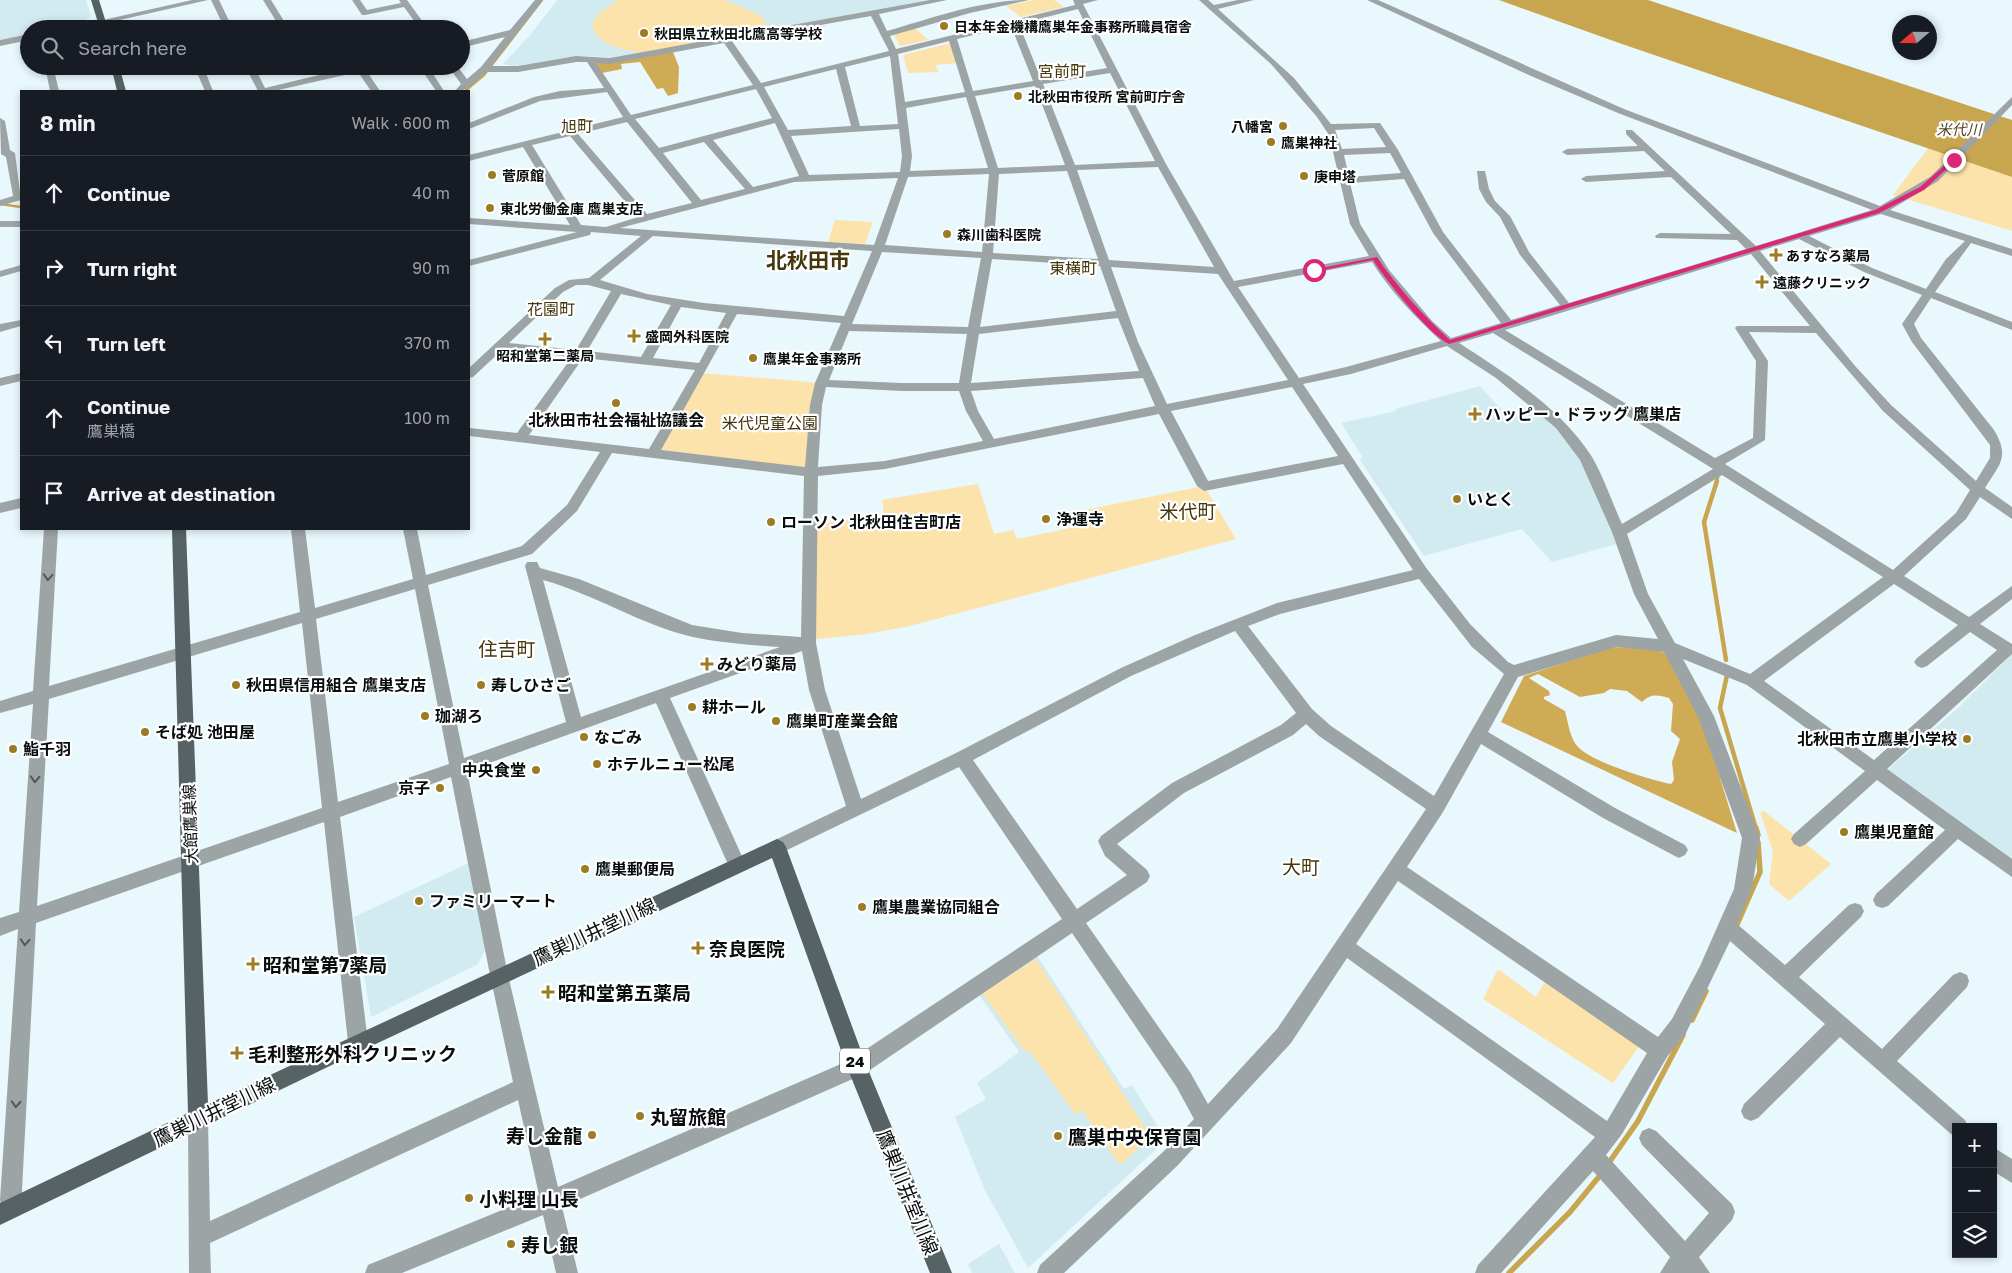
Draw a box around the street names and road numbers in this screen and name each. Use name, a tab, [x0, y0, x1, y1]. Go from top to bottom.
street label: 大館鷹巣線	[179, 784, 201, 864]
street label: 鷹巣川井堂川線	[529, 892, 659, 970]
road number: 24	[840, 1048, 870, 1074]
street label: 鷹巣川井堂川線	[149, 1072, 279, 1150]
street label: 鷹巣川井堂川線	[872, 1126, 944, 1258]

